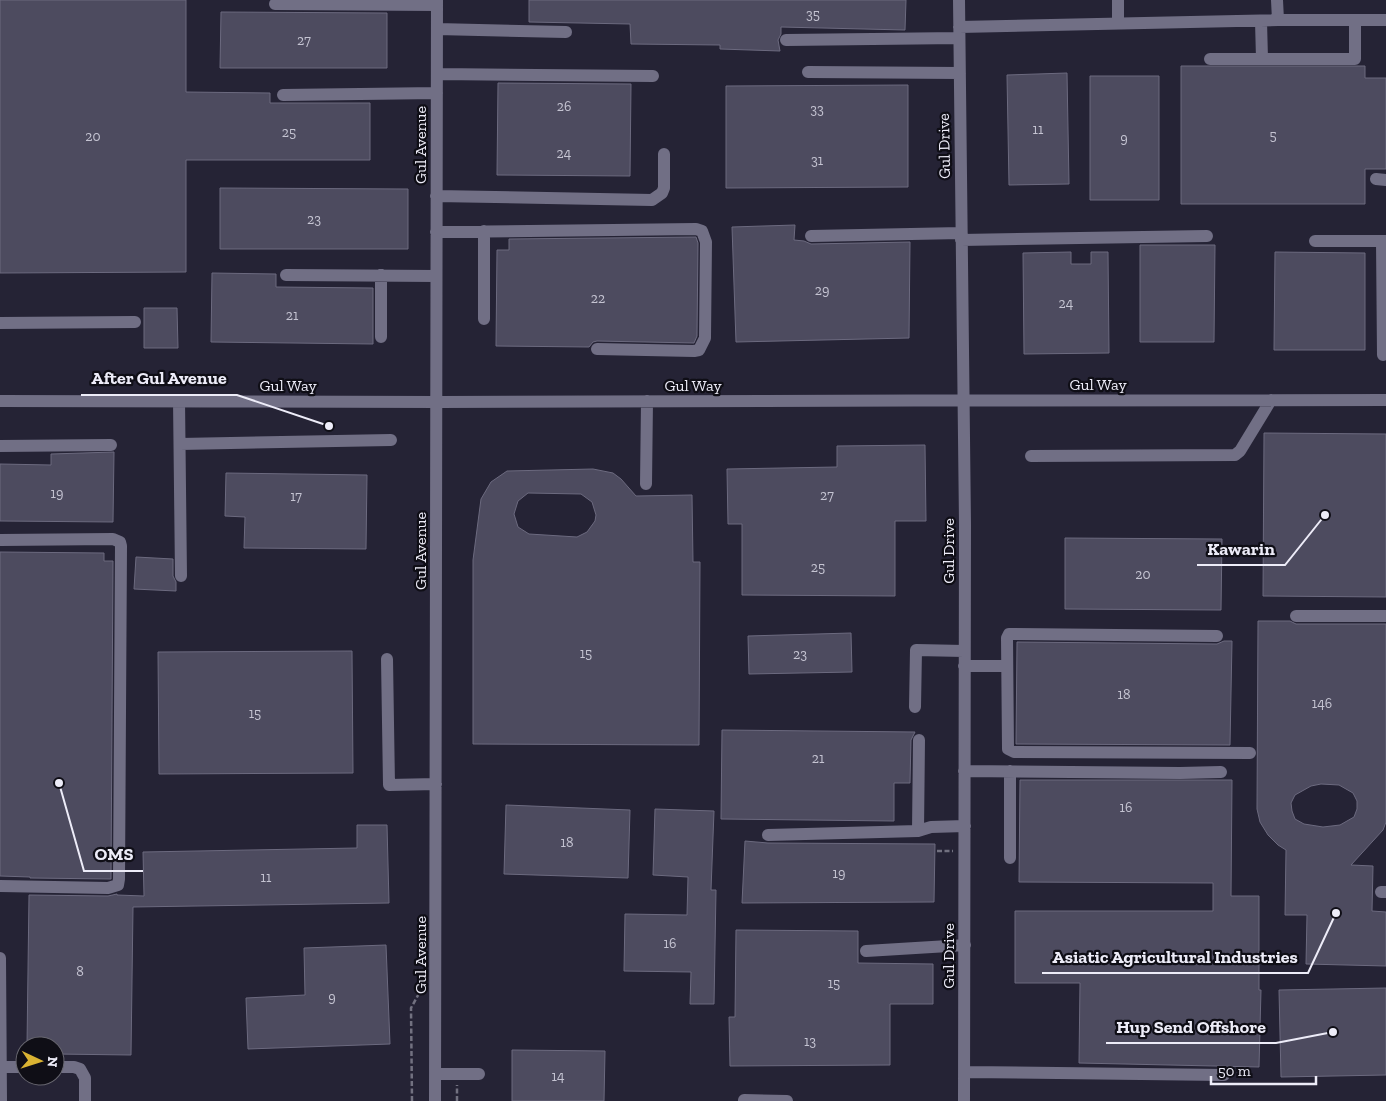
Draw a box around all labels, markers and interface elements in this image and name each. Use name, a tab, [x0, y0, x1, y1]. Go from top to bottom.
house number: 35	[806, 6, 820, 23]
house number: 27	[297, 32, 311, 49]
house number: 26	[557, 98, 571, 115]
house number: 33	[810, 101, 824, 118]
street label: Gul Avenue	[411, 106, 430, 184]
street label: Gul Drive	[934, 113, 954, 179]
house number: 11	[1033, 121, 1044, 138]
house number: 25	[282, 124, 296, 141]
house number: 5	[1269, 127, 1277, 144]
house number: 20	[85, 128, 101, 145]
house number: 9	[1120, 130, 1128, 147]
house number: 24	[557, 145, 572, 162]
house number: 31	[811, 152, 824, 169]
house number: 23	[307, 211, 321, 228]
house number: 29	[815, 282, 829, 299]
house number: 22	[591, 290, 605, 307]
house number: 24	[1059, 295, 1074, 312]
house number: 21	[286, 307, 299, 324]
callout: After Gul Avenue	[81, 362, 237, 395]
text: After Gul Avenue	[91, 367, 227, 389]
street label: Gul Way	[1069, 375, 1127, 394]
street label: Gul Way	[259, 376, 317, 395]
street label: Gul Way	[664, 376, 722, 395]
house number: 19	[51, 485, 63, 502]
house number: 27	[820, 487, 834, 504]
house number: 17	[290, 488, 302, 505]
street label: Gul Avenue	[411, 512, 430, 590]
street label: Gul Drive	[939, 518, 958, 584]
callout: Kawarin	[1197, 532, 1285, 565]
text: Kawarin	[1207, 538, 1275, 560]
house number: 25	[811, 559, 825, 576]
house number: 20	[1135, 566, 1151, 583]
house number: 15	[580, 645, 592, 662]
house number: 23	[793, 646, 807, 663]
house number: 18	[1118, 686, 1130, 703]
house number: 146	[1312, 695, 1332, 712]
house number: 15	[249, 705, 261, 722]
house number: 21	[812, 750, 825, 767]
house number: 16	[1120, 799, 1132, 816]
house number: 18	[561, 834, 573, 851]
callout: OMS	[84, 838, 143, 871]
text: OMS	[95, 843, 133, 865]
house number: 19	[833, 865, 845, 882]
house number: 11	[261, 869, 272, 886]
street label: Gul Avenue	[411, 916, 430, 994]
street label: Gul Drive	[939, 923, 958, 989]
house number: 16	[664, 935, 676, 952]
callout: Asiatic Agricultural Industries	[1042, 940, 1308, 973]
text: Asiatic Agricultural Industries	[1052, 946, 1298, 968]
house number: 8	[76, 963, 84, 980]
house number: 15	[828, 975, 840, 992]
house number: 9	[328, 989, 336, 1006]
callout: Hup Send Offshore	[1106, 1010, 1276, 1043]
text: Hup Send Offshore	[1116, 1016, 1266, 1038]
house number: 13	[804, 1033, 816, 1050]
north arrow	[15, 1036, 65, 1086]
scale bar	[1211, 1054, 1316, 1086]
text: N	[44, 1056, 61, 1068]
text: 50 m	[1218, 1062, 1251, 1080]
house number: 14	[552, 1068, 565, 1085]

